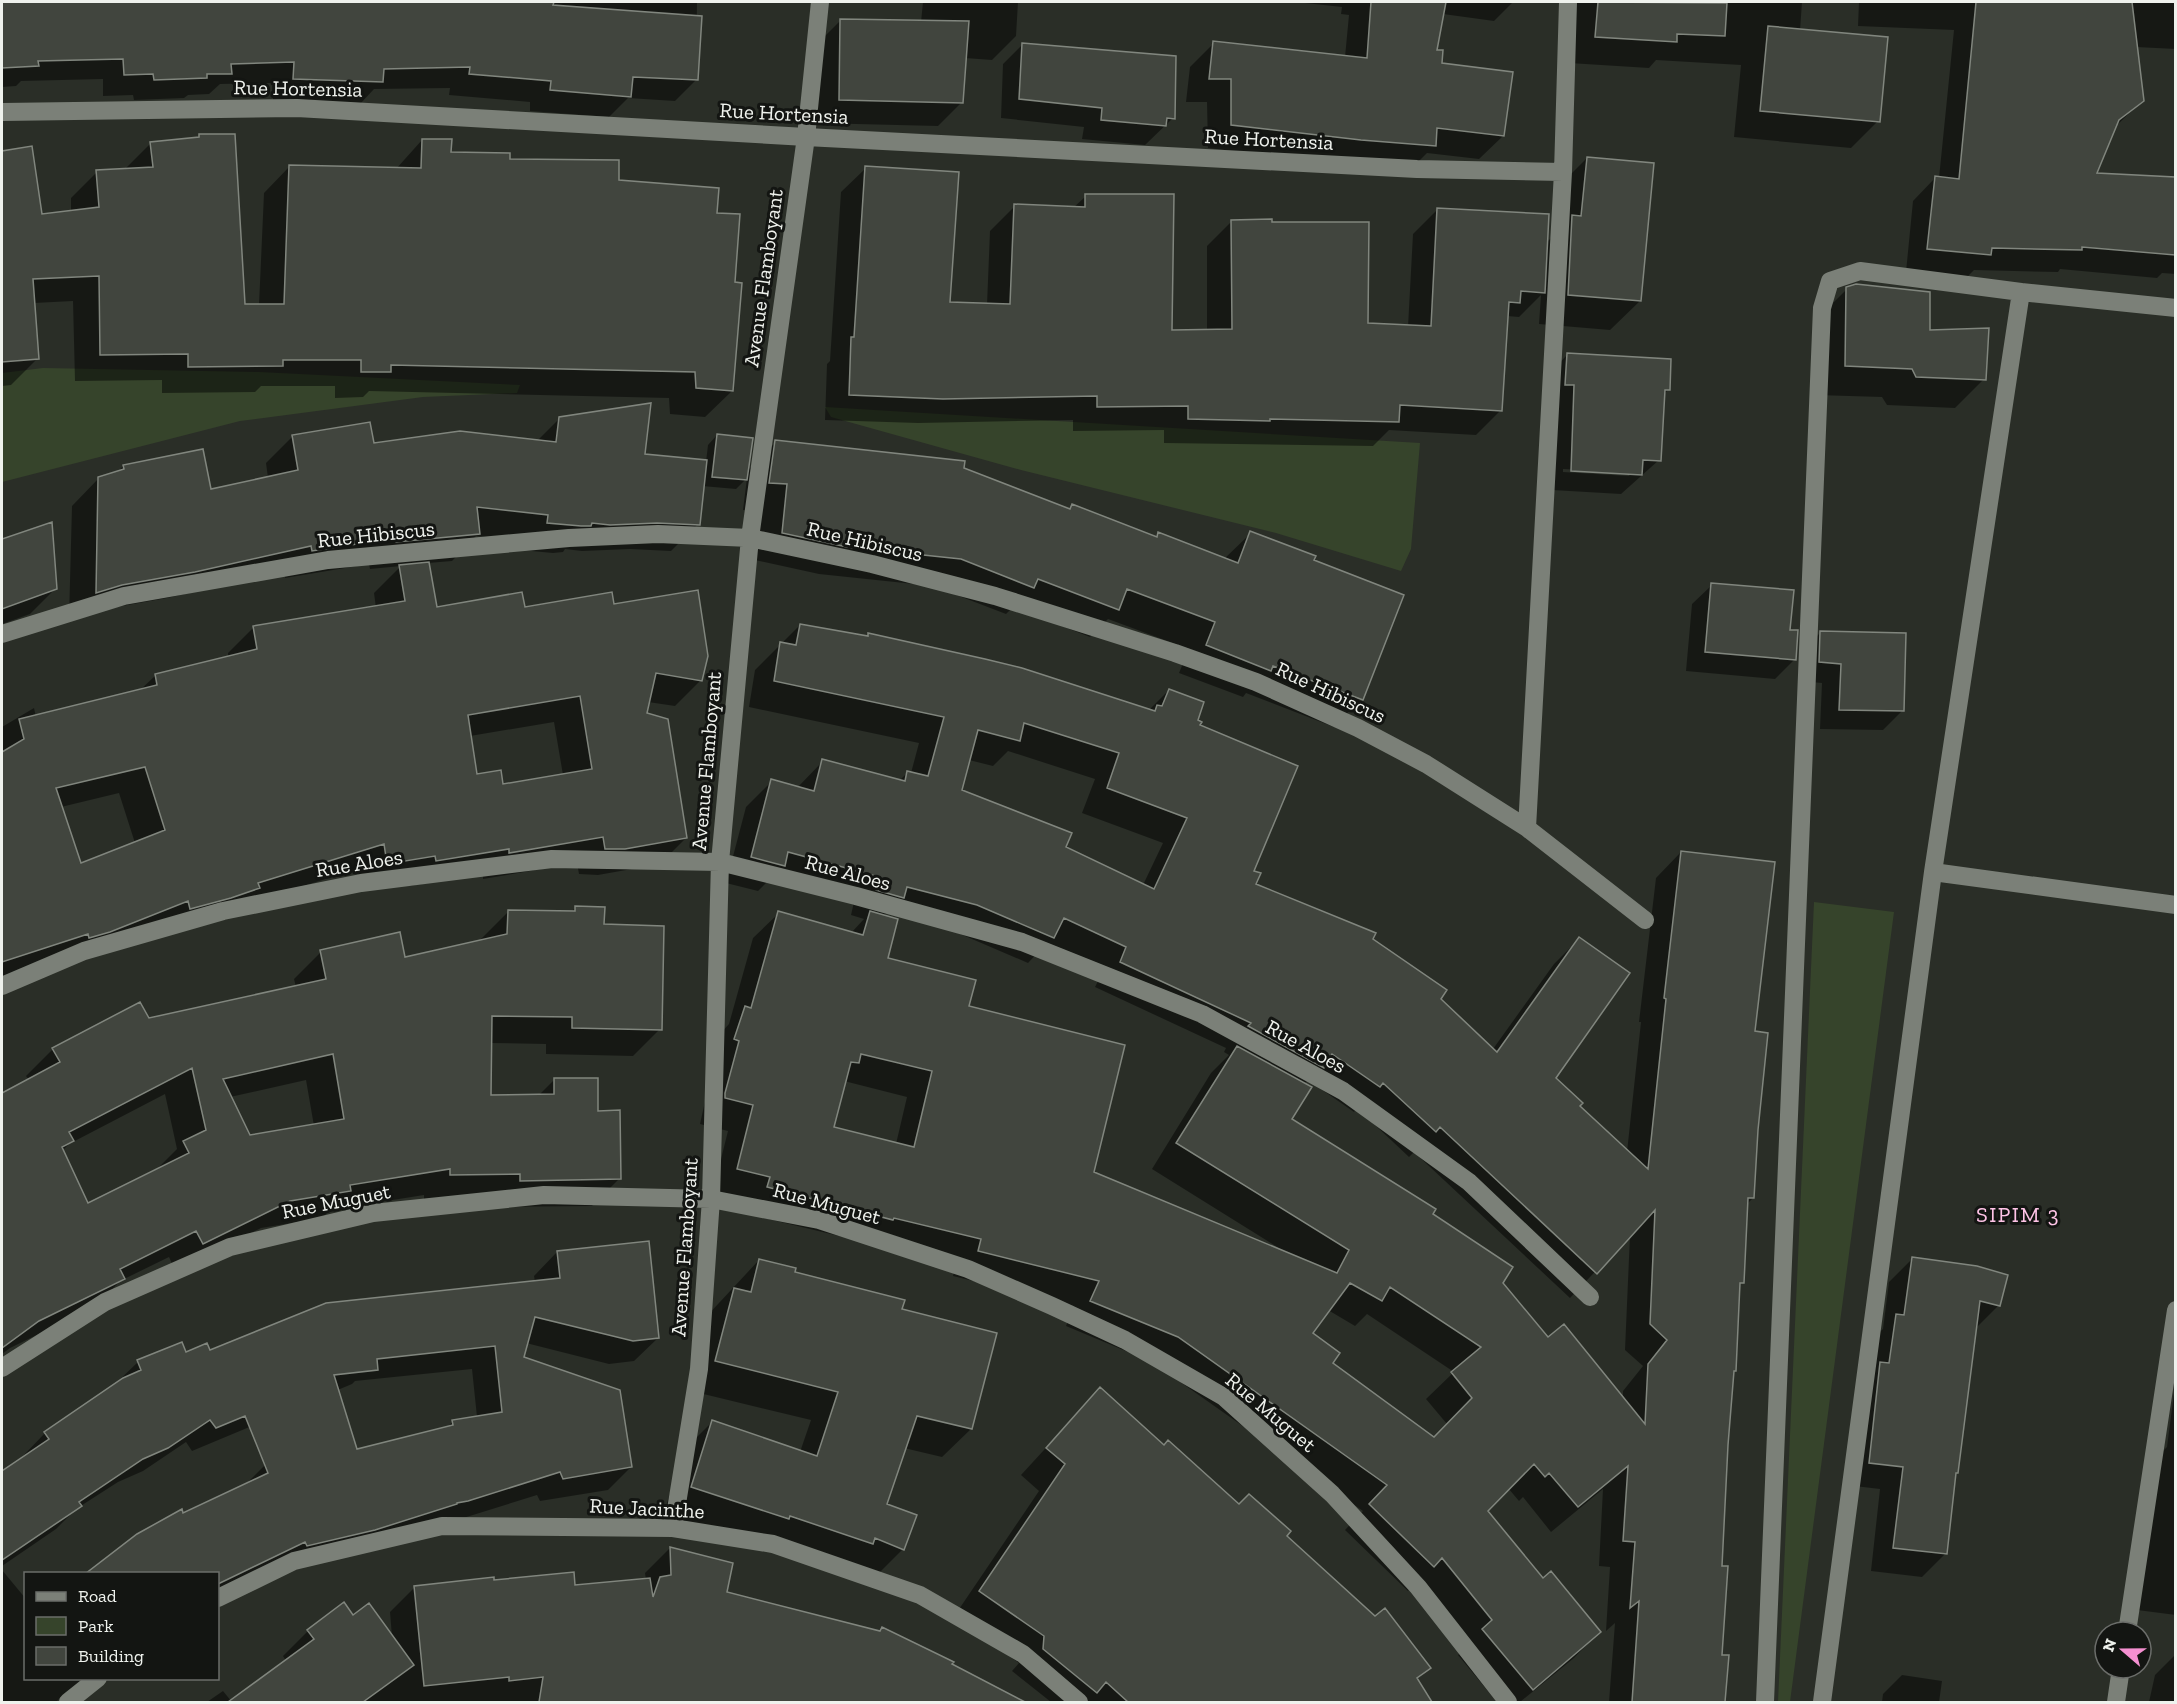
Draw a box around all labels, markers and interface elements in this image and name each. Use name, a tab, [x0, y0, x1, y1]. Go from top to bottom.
street label: Rue Hortensia	[233, 74, 363, 102]
street label: Rue Hortensia	[719, 97, 849, 129]
street label: Rue Hortensia	[1204, 123, 1334, 155]
street label: Avenue Flamboyant	[738, 187, 788, 368]
street label: Rue Hibiscus	[316, 515, 436, 553]
street label: Rue Hibiscus	[805, 516, 925, 566]
street label: Rue Hibiscus	[1272, 656, 1390, 728]
street label: Avenue Flamboyant	[686, 670, 726, 851]
street label: Rue Aloes	[314, 844, 404, 882]
street label: Rue Aloes	[802, 849, 894, 895]
street label: Rue Aloes	[1262, 1014, 1350, 1078]
street label: Avenue Flamboyant	[665, 1157, 703, 1337]
street label: Rue Muguet	[771, 1177, 884, 1229]
street label: Rue Muguet	[280, 1178, 393, 1224]
district label: SIPIM 3	[1976, 1201, 2060, 1228]
street label: Rue Muguet	[1221, 1367, 1321, 1457]
street label: Rue Jacinthe	[589, 1493, 705, 1524]
legend	[24, 1572, 219, 1680]
text: Road	[78, 1585, 117, 1607]
text: Park	[78, 1615, 114, 1637]
north arrow	[2093, 1620, 2153, 1680]
text: N	[2098, 1636, 2120, 1654]
text: Building	[78, 1645, 144, 1667]

